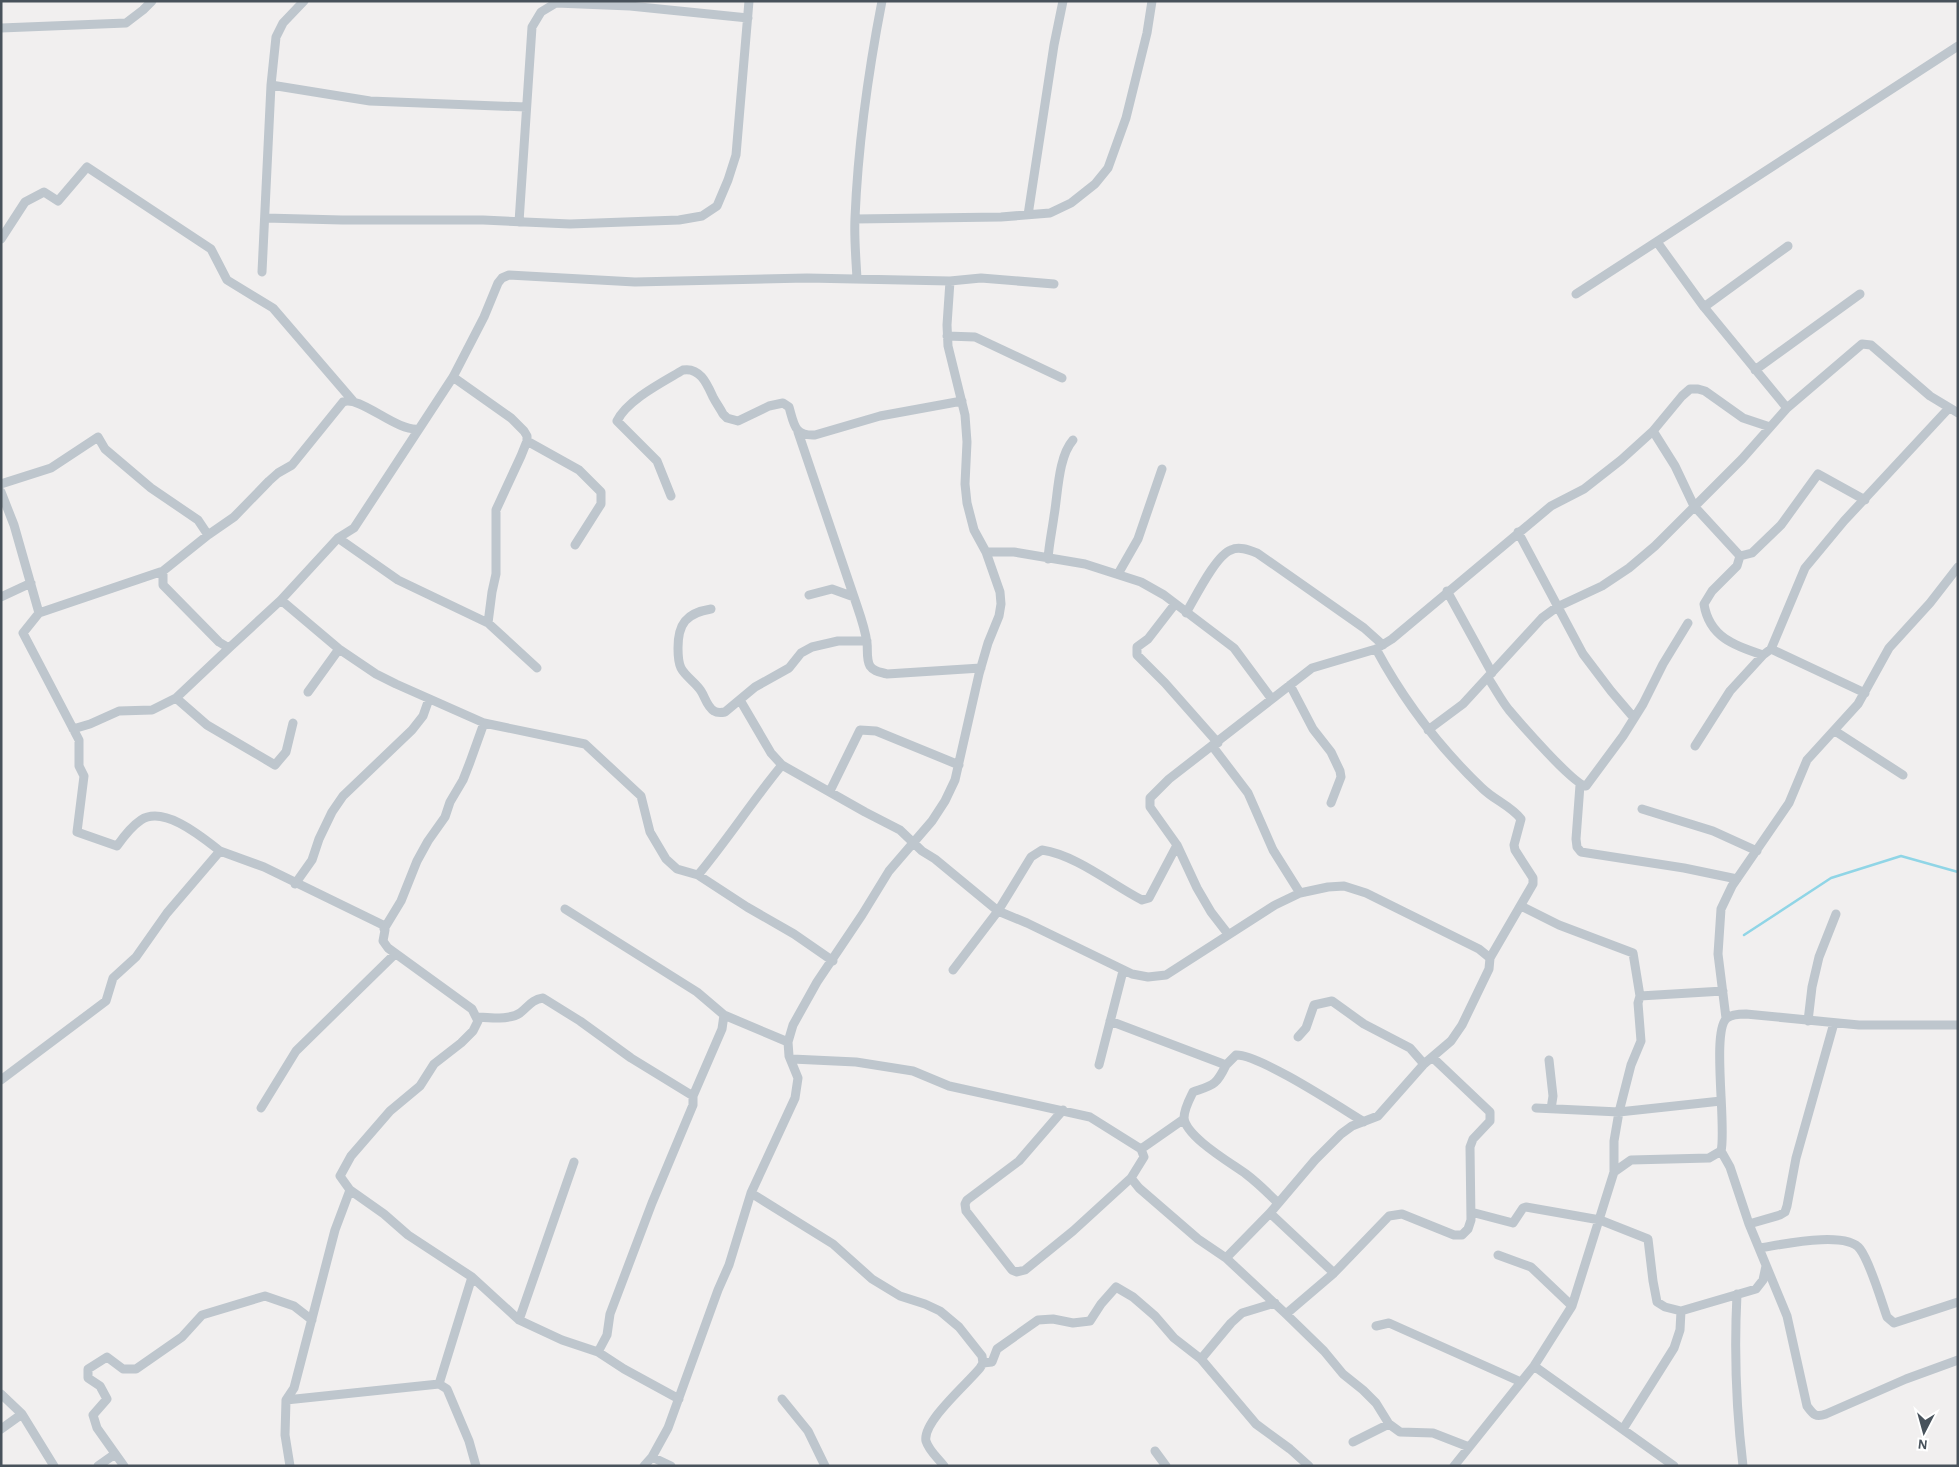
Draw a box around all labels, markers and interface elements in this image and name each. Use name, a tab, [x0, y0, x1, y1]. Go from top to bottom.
north arrow	[1899, 1407, 1949, 1457]
text: N	[1917, 1436, 1928, 1451]

